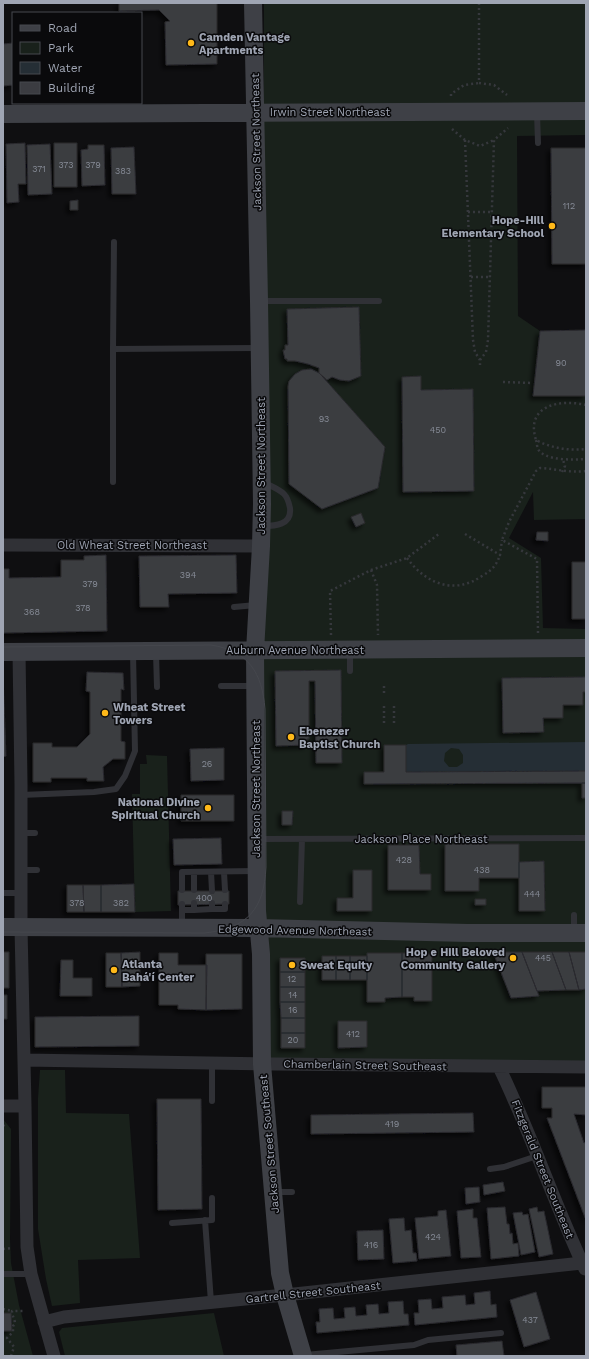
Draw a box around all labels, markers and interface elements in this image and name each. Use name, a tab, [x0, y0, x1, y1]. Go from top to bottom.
legend	[12, 12, 142, 104]
text: Road	[48, 21, 77, 35]
place label: Camden Vantage Apartments	[199, 31, 290, 57]
marker: Camden Vantage Apartments	[186, 38, 196, 48]
text: Park	[48, 41, 74, 55]
text: Water	[48, 61, 83, 75]
street label: Jackson Street Northeast	[249, 73, 264, 211]
text: Building	[48, 81, 95, 95]
street label: Irwin Street Northeast	[270, 106, 391, 119]
house number: 373	[58, 160, 74, 170]
house number: 379	[85, 160, 101, 170]
house number: 371	[32, 164, 46, 174]
house number: 383	[115, 166, 131, 176]
house number: 112	[563, 201, 575, 211]
place label: Hope-Hill Elementary School	[442, 214, 544, 240]
marker: Hope-Hill Elementary School	[547, 221, 557, 231]
house number: 90	[555, 358, 567, 368]
street label: Jackson Street Northeast	[255, 397, 268, 535]
house number: 93	[319, 414, 329, 424]
house number: 450	[430, 425, 447, 435]
street label: Old Wheat Street Northeast	[57, 539, 207, 552]
house number: 394	[180, 570, 197, 580]
house number: 379	[82, 579, 98, 589]
house number: 378	[75, 603, 91, 613]
house number: 368	[24, 607, 40, 617]
street label: Auburn Avenue Northeast	[226, 644, 364, 657]
place label: Wheat Street Towers	[113, 701, 185, 727]
marker: Wheat Street Towers	[100, 708, 110, 718]
street label: Jackson Street Northeast	[250, 720, 263, 858]
place label: Ebenezer Baptist Church	[299, 725, 381, 751]
marker: Ebenezer Baptist Church	[286, 732, 296, 742]
house number: 26	[202, 759, 212, 769]
place label: National Divine Spiritual Church	[111, 796, 200, 822]
marker: National Divine Spiritual Church	[203, 803, 213, 813]
street label: Jackson Place Northeast	[354, 833, 488, 846]
house number: 428	[396, 855, 412, 865]
house number: 438	[474, 865, 490, 875]
house number: 444	[524, 889, 541, 899]
house number: 400	[196, 893, 213, 903]
house number: 378	[69, 898, 85, 908]
house number: 382	[113, 898, 129, 908]
street label: Edgewood Avenue Northeast	[218, 923, 372, 938]
place label: Hop e Hill Beloved Community Gallery	[401, 946, 506, 972]
marker: Hop e Hill Beloved Community Gallery	[508, 953, 518, 963]
house number: 445	[535, 953, 551, 963]
place label: Atlanta Bahá'í Center	[122, 958, 195, 984]
place label: Sweat Equity	[300, 959, 373, 972]
marker: Sweat Equity	[287, 960, 297, 970]
marker: Atlanta Bahá'í Center	[109, 965, 119, 975]
house number: 12	[288, 974, 296, 984]
house number: 14	[288, 990, 298, 1000]
house number: 16	[289, 1005, 297, 1015]
house number: 412	[346, 1029, 360, 1039]
house number: 20	[288, 1035, 299, 1045]
street label: Chamberlain Street Southeast	[283, 1058, 447, 1073]
street label: Jackson Street Southeast	[257, 1074, 282, 1214]
street label: Fitzgerald Street Southeast	[509, 1098, 577, 1241]
house number: 419	[385, 1119, 399, 1129]
house number: 424	[425, 1232, 441, 1242]
house number: 416	[364, 1240, 378, 1250]
street label: Gartrell Street Southeast	[245, 1279, 381, 1306]
house number: 437	[522, 1315, 538, 1325]

